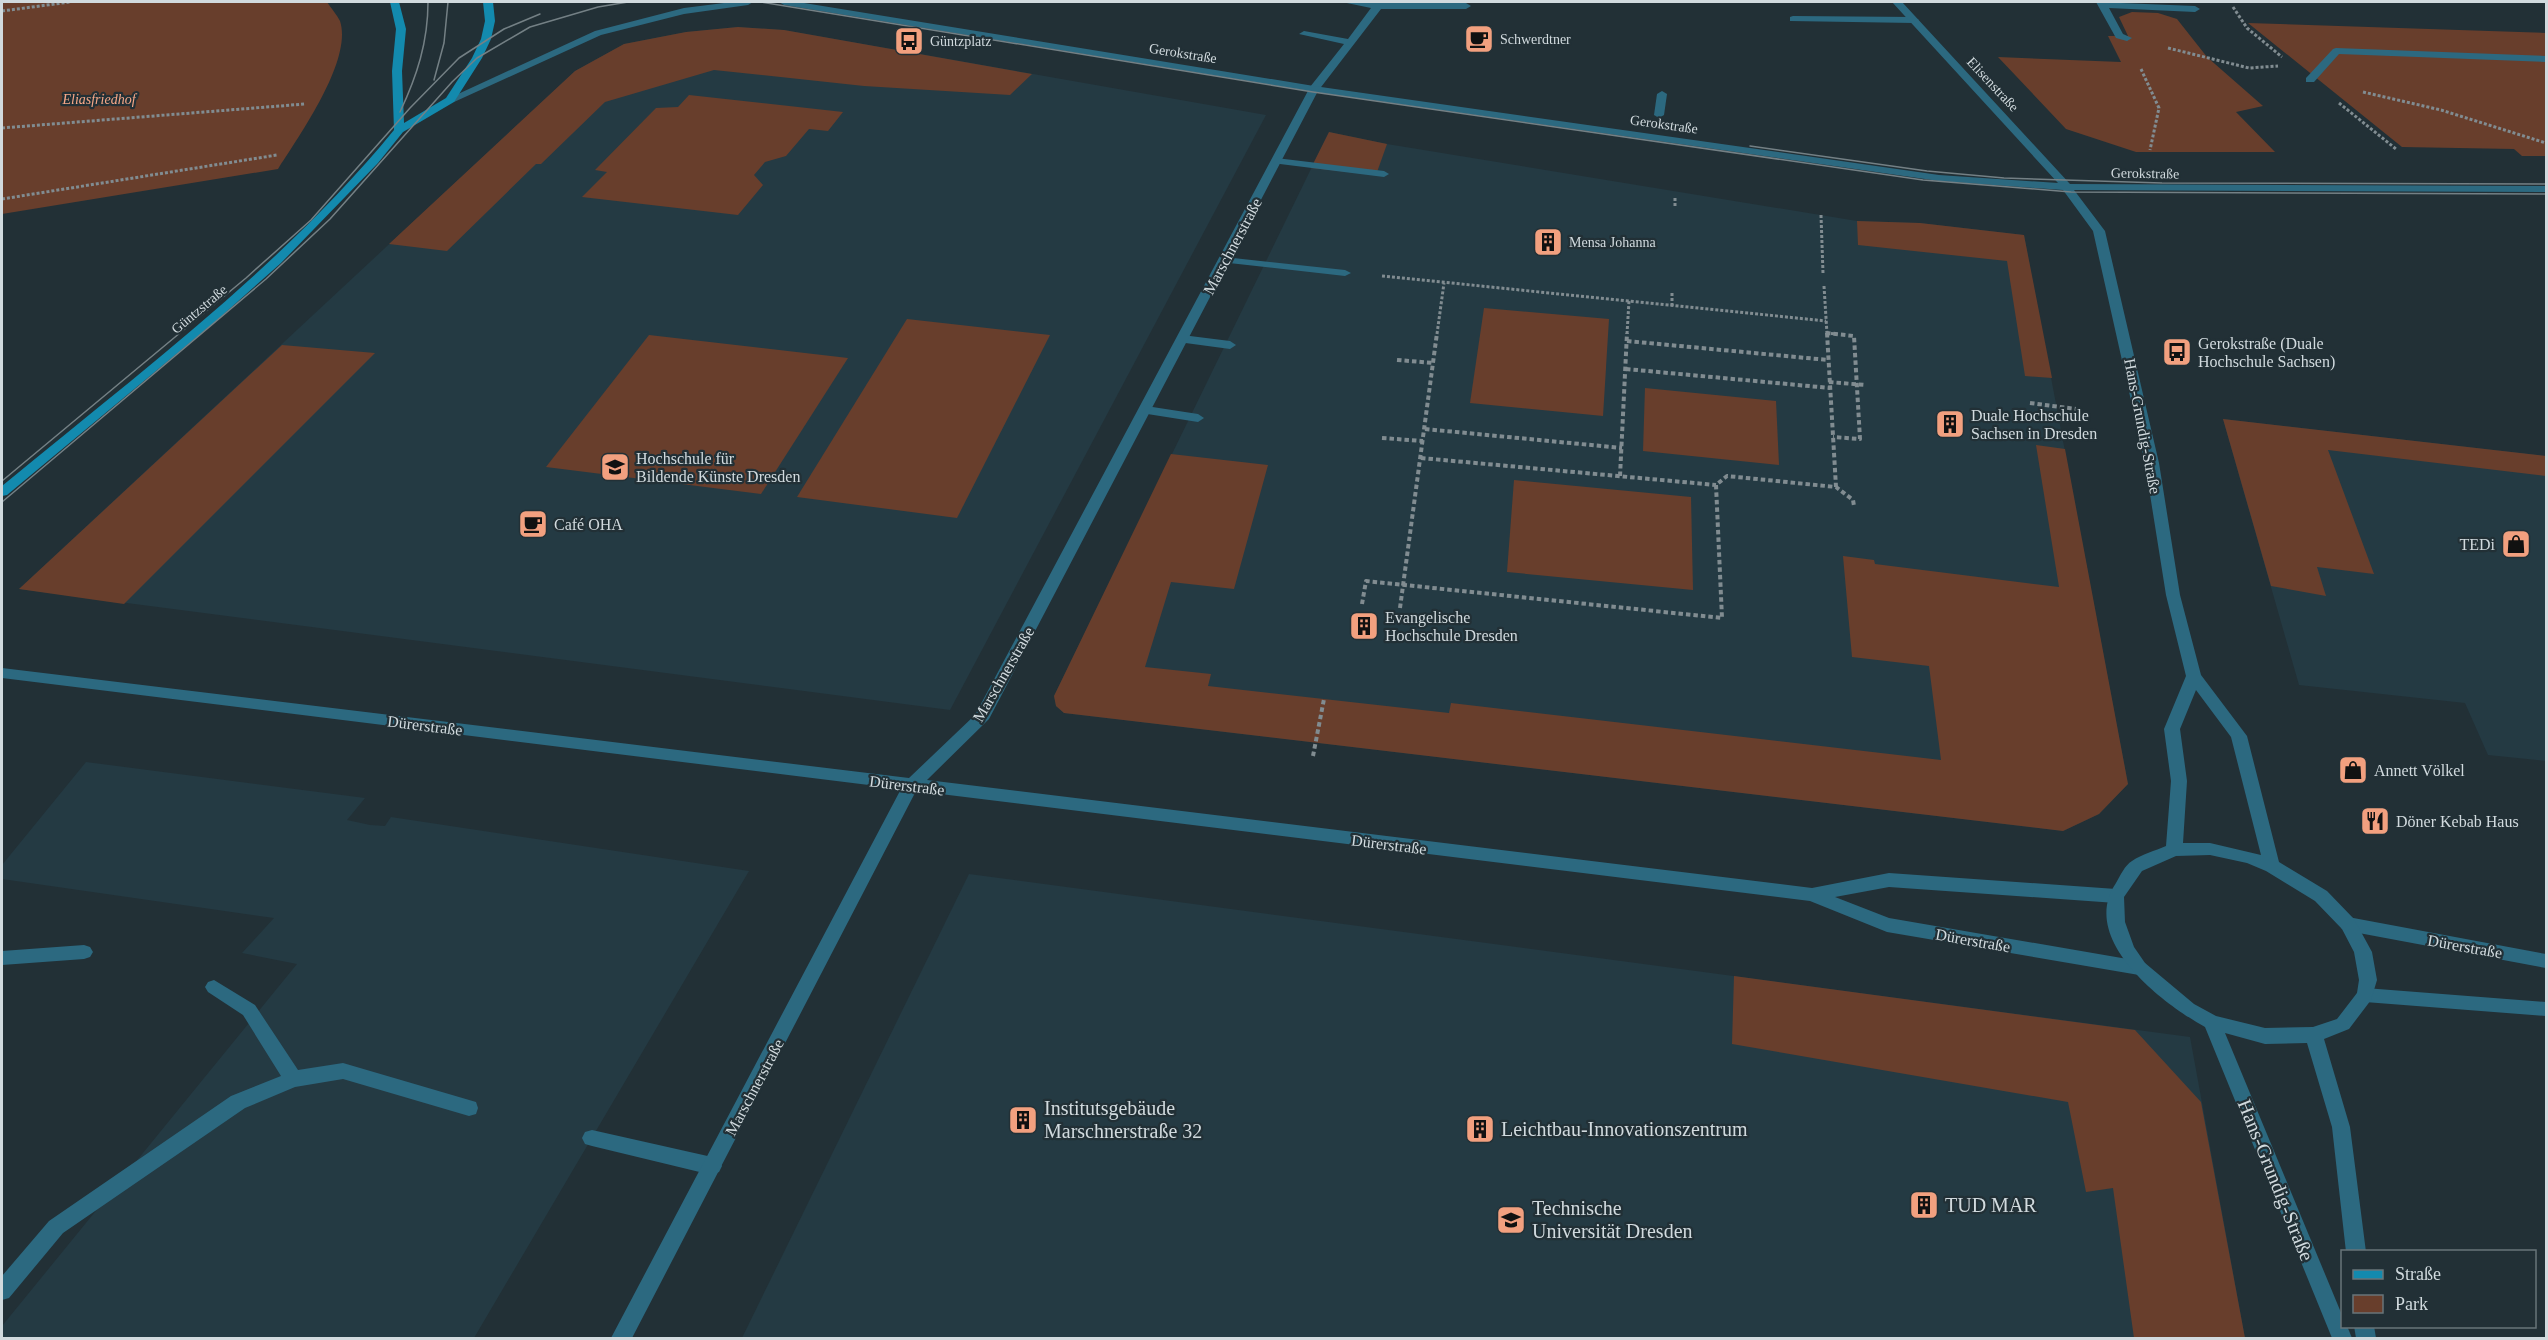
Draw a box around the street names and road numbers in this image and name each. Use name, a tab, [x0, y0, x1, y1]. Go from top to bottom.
street label: Gerokstraße	[1148, 41, 1218, 66]
street label: Elisenstraße	[1964, 54, 2021, 114]
street label: Gerokstraße	[1629, 112, 1699, 137]
street label: Gerokstraße	[2111, 165, 2179, 182]
street label: Marschnerstraße	[1200, 195, 1265, 297]
street label: Güntzstraße	[169, 282, 230, 337]
street label: Hans-Grundig-Straße	[2120, 357, 2164, 496]
street label: Marschnerstraße	[969, 624, 1037, 725]
street label: Dürerstraße	[386, 712, 463, 739]
street label: Dürerstraße	[868, 772, 945, 799]
street label: Dürerstraße	[1350, 831, 1427, 858]
street label: Dürerstraße	[1934, 926, 2012, 955]
street label: Dürerstraße	[2426, 932, 2504, 961]
street label: Marschnerstraße	[722, 1036, 787, 1138]
street label: Hans-Grundig-Straße	[2233, 1096, 2318, 1264]

